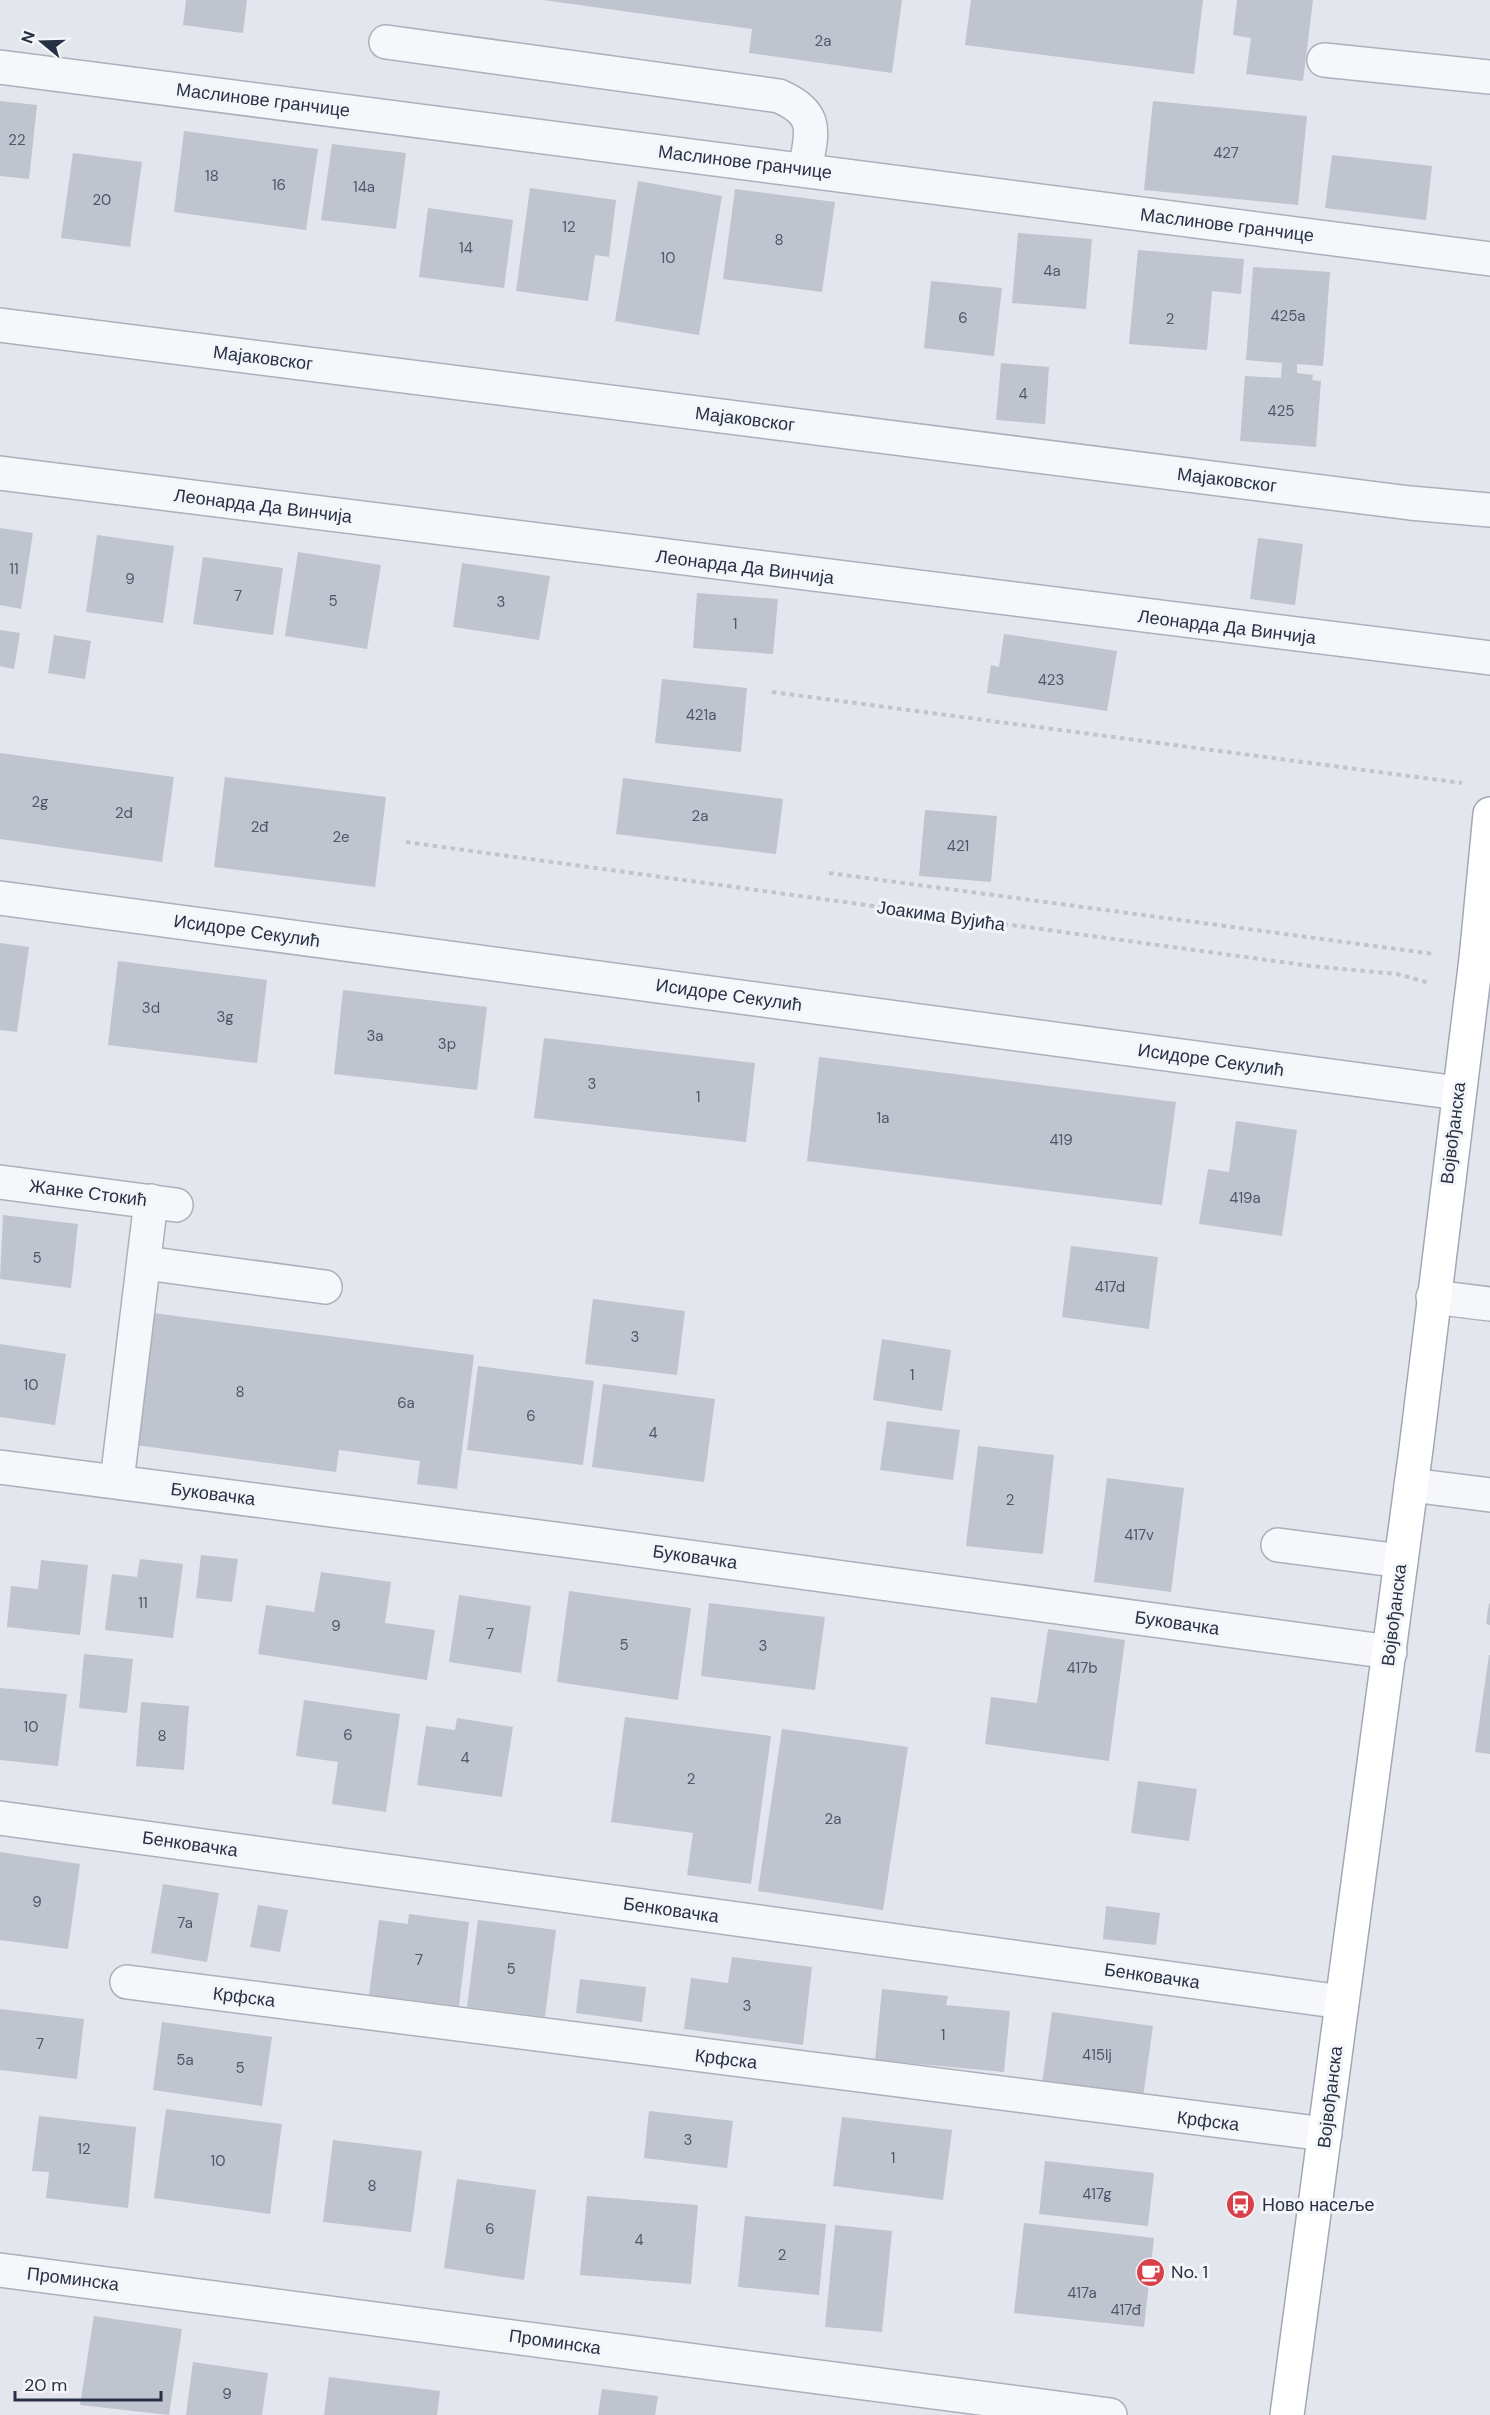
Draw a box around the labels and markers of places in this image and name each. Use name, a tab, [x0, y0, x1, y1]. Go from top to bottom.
bus stop icon: Ново насеље	[1225, 2189, 1257, 2221]
place label: Ново насеље	[1262, 2193, 1374, 2217]
cafe icon: No. 1	[1134, 2256, 1166, 2288]
place label: No. 1	[1171, 2260, 1208, 2284]

